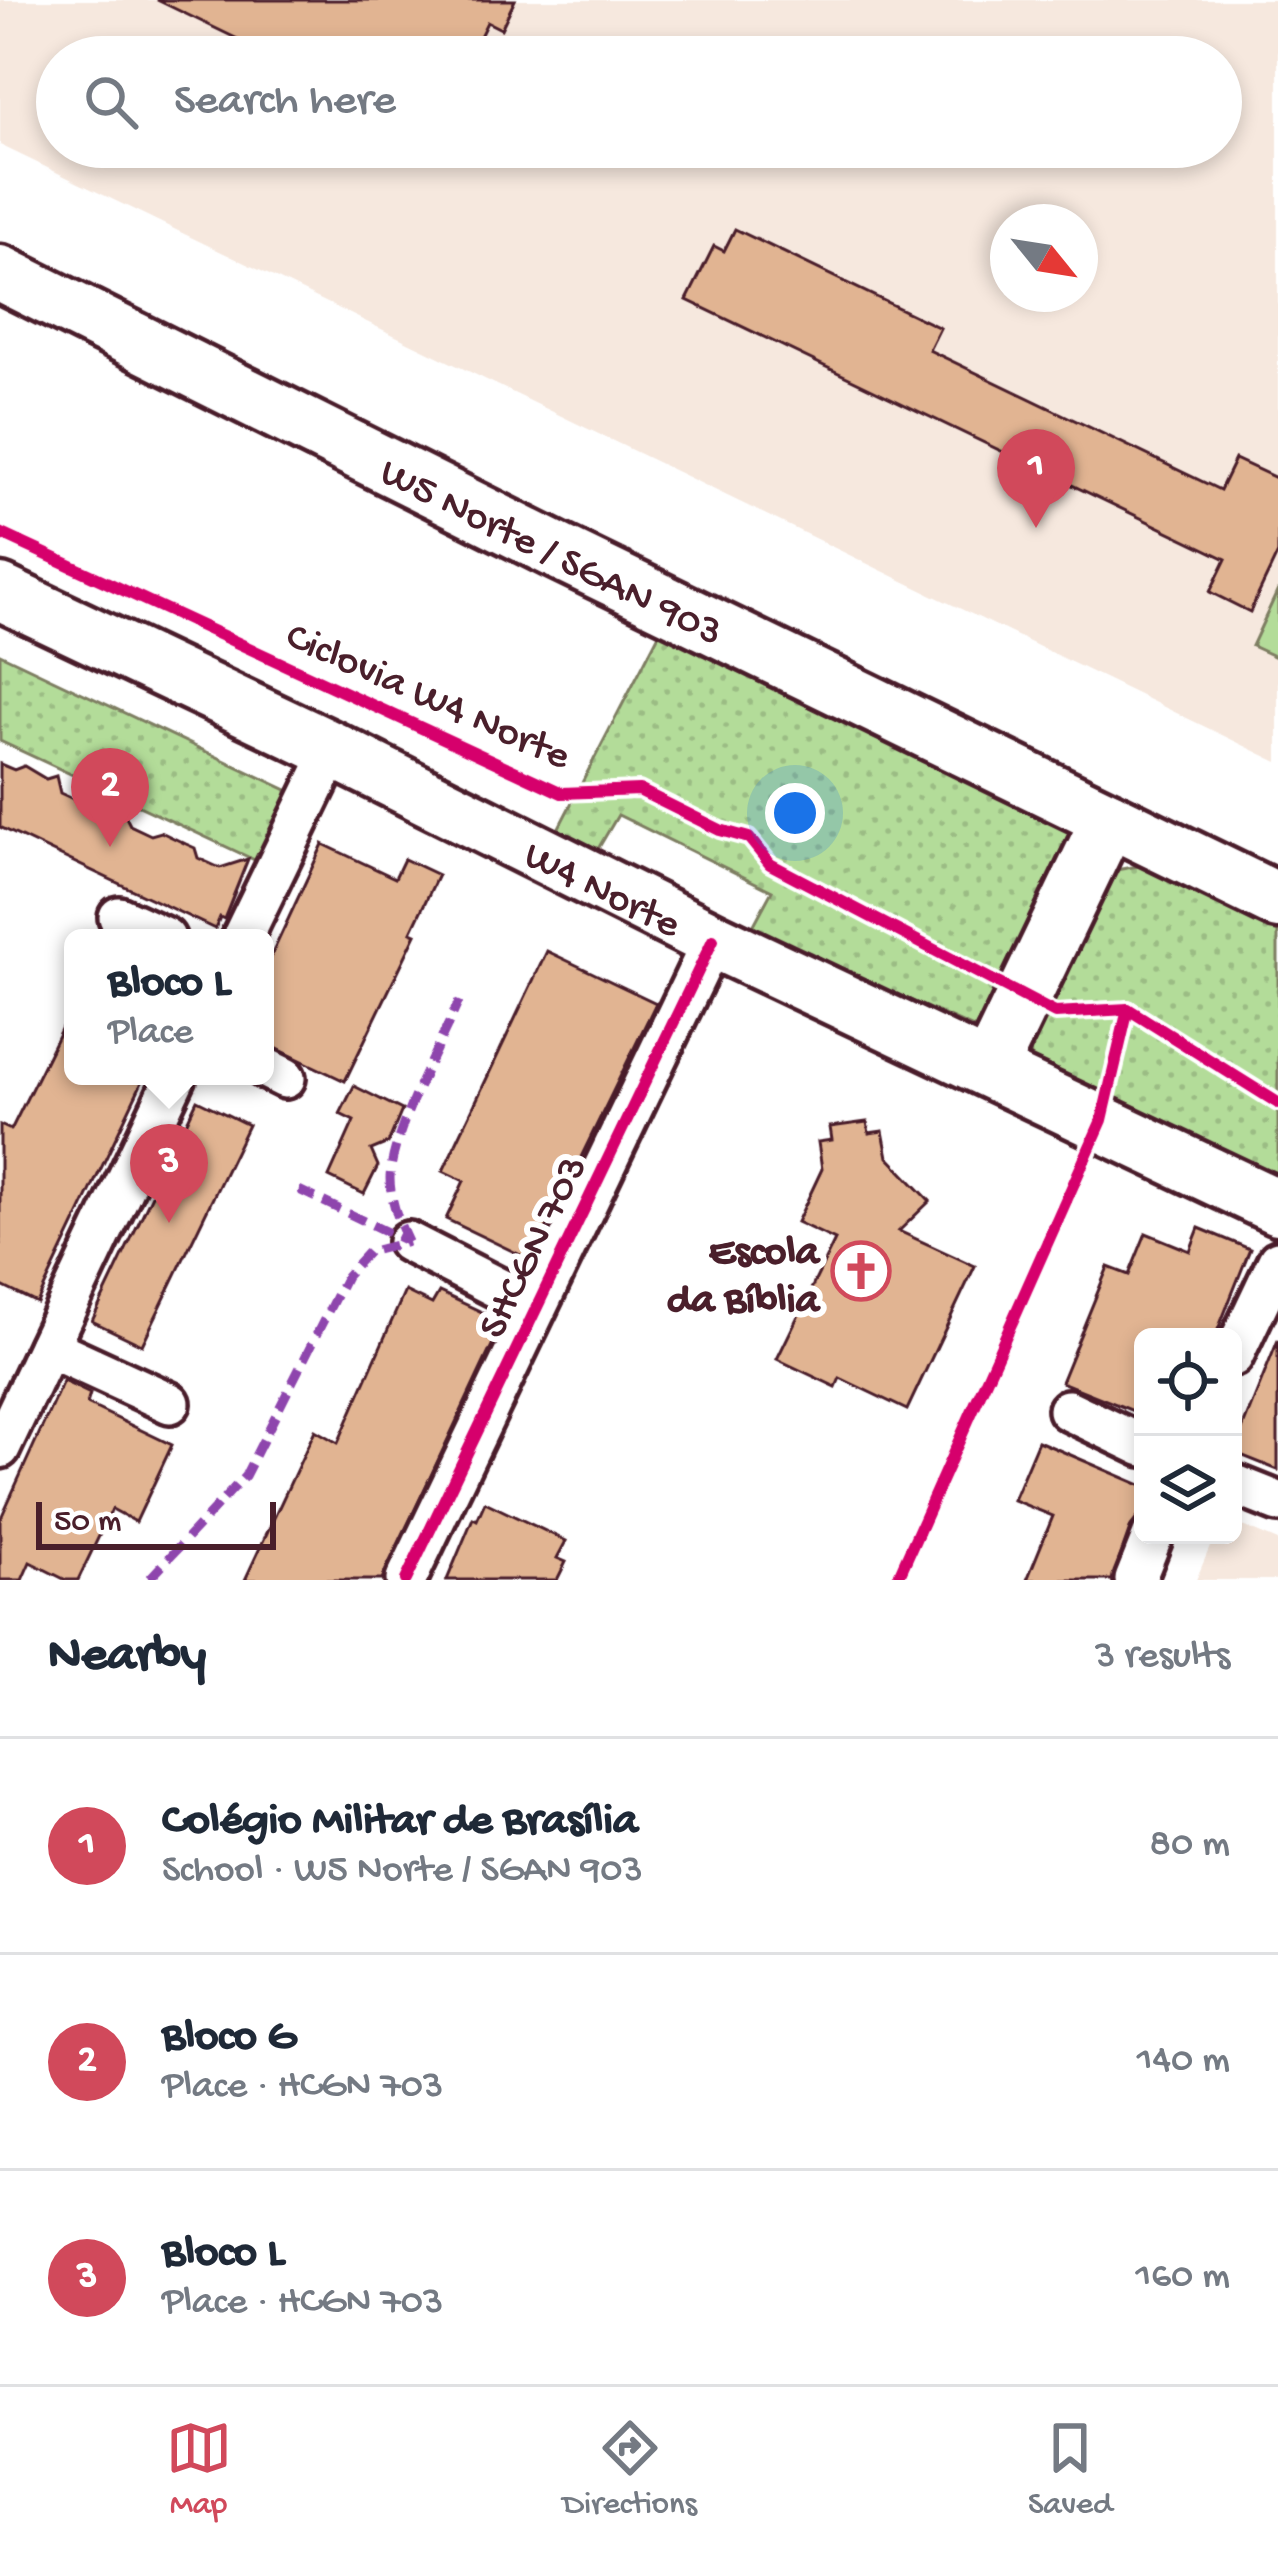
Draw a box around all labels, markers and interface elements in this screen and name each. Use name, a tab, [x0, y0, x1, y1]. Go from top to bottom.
search box	[36, 36, 1242, 168]
icon: search	[78, 69, 144, 135]
text: Search here	[174, 76, 396, 129]
north arrow	[990, 204, 1098, 312]
pin: 1	[997, 429, 1075, 528]
street label: W5 Norte / SGAN 903	[371, 450, 729, 660]
street label: Ciclovia W4 Norte	[277, 614, 578, 784]
pin: 2	[71, 748, 149, 847]
your location	[765, 783, 825, 843]
street label: W4 Norte	[515, 833, 689, 953]
popup	[64, 929, 274, 1085]
text: Bloco L	[108, 958, 230, 1011]
text: Place	[108, 1011, 193, 1057]
pin: 3	[130, 1124, 208, 1223]
street label: SHCGN 703	[470, 1149, 601, 1348]
place label: Escola da Bíblia	[667, 1230, 822, 1327]
church icon: Escola da Bíblia	[830, 1240, 892, 1302]
map controls	[1134, 1328, 1242, 1544]
button: locate	[1134, 1328, 1242, 1436]
button: layers	[1134, 1436, 1242, 1544]
scale bar	[36, 1496, 276, 1549]
text: 50 m	[54, 1504, 121, 1542]
text: Nearby	[48, 1628, 206, 1688]
text: 3 results	[1095, 1635, 1230, 1681]
text: Colégio Militar de Brasília	[162, 1796, 638, 1849]
text: 1	[79, 1823, 95, 1869]
text: 80 m	[1150, 1823, 1230, 1869]
text: School · W5 Norte / SGAN 903	[162, 1849, 643, 1895]
text: Bloco G	[162, 2012, 296, 2065]
text: 2	[77, 2039, 97, 2085]
text: 140 m	[1137, 2039, 1230, 2085]
text: Place · HCGN 703	[162, 2065, 443, 2111]
text: Bloco L	[162, 2228, 284, 2281]
text: 3	[77, 2255, 97, 2301]
text: 160 m	[1135, 2255, 1230, 2301]
text: Place · HCGN 703	[162, 2281, 443, 2327]
tab: Map	[166, 2415, 232, 2525]
tab: Directions	[563, 2415, 697, 2525]
tab: Saved	[1028, 2415, 1112, 2525]

